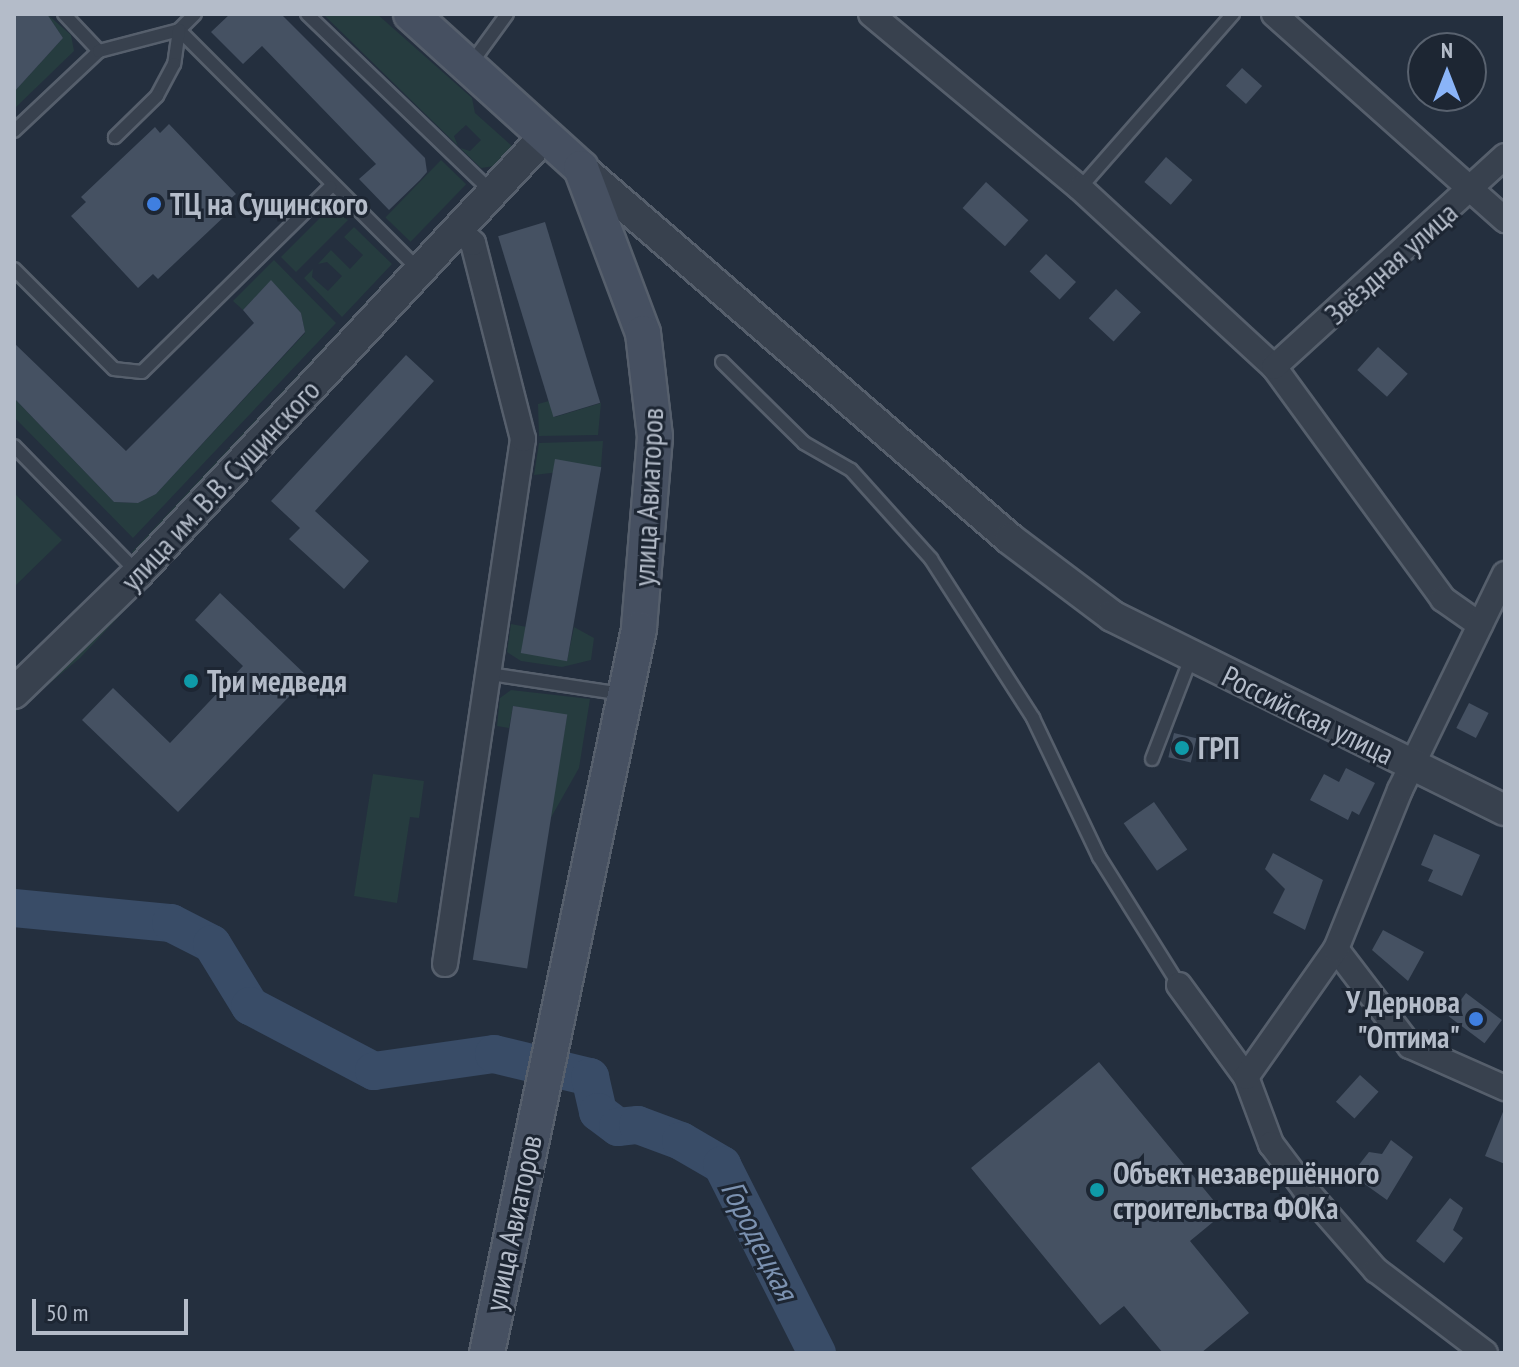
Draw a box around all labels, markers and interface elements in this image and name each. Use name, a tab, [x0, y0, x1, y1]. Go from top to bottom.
north arrow	[1407, 32, 1487, 112]
text: N	[1441, 36, 1453, 64]
place label: ТЦ на Сущинского	[170, 186, 369, 222]
street label: Звёздная улица	[1317, 194, 1465, 332]
marker: ТЦ на Сущинского	[145, 195, 163, 213]
street label: улица им. В.В. Сущинского	[112, 371, 328, 599]
street label: улица Авиаторов	[625, 406, 671, 588]
street label: Российская улица	[1216, 658, 1400, 772]
place label: Три медведя	[207, 663, 347, 699]
marker: Три медведя	[182, 672, 200, 690]
place label: ГРП	[1198, 730, 1239, 766]
marker: ГРП	[1173, 739, 1191, 757]
place label: У Дернова "Оптима"	[1345, 984, 1460, 1054]
marker: У Дернова "Оптима"	[1467, 1010, 1485, 1028]
street label: улица Авиаторов	[477, 1131, 549, 1315]
place label: Объект незавершённого строительства ФОКа	[1113, 1155, 1380, 1226]
water label: Городецкая	[714, 1174, 806, 1306]
marker: Объект незавершённого строительства ФОКа	[1088, 1181, 1106, 1199]
scale bar	[36, 1283, 192, 1333]
text: 50 m	[46, 1297, 88, 1328]

